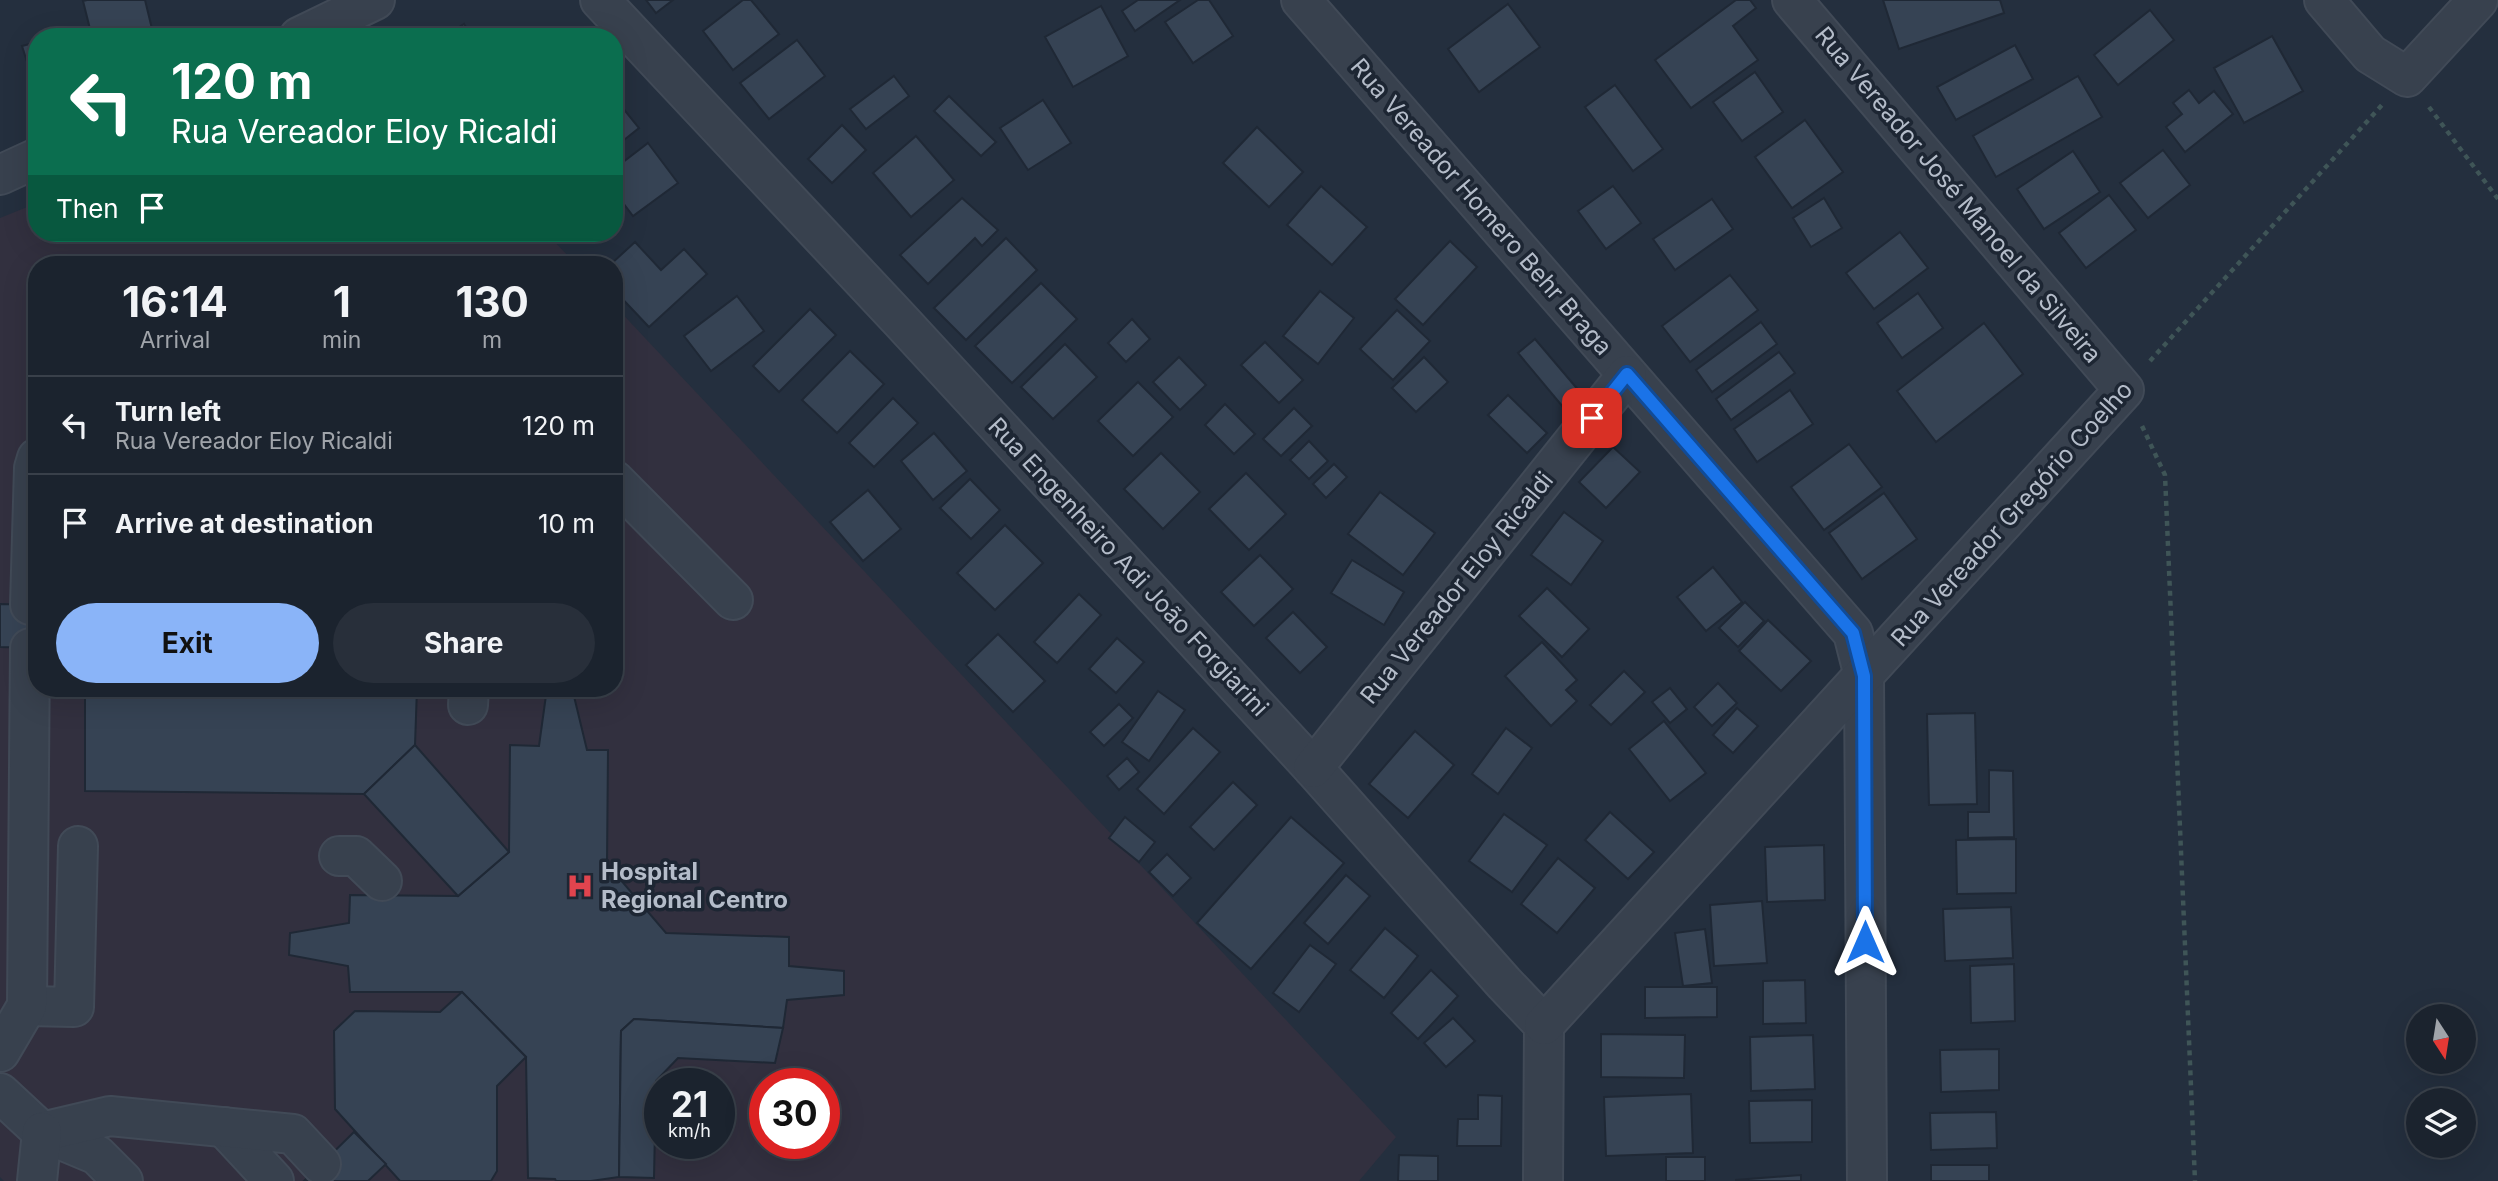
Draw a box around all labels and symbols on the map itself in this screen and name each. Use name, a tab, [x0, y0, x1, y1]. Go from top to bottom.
street label: Rua Vereador José Manoel da Silveira	[1809, 21, 2108, 369]
street label: Rua Vereador Homero Behr Braga	[1345, 52, 1618, 361]
street label: Rua Vereador Gregório Coelho	[1885, 375, 2138, 652]
pin	[1562, 388, 1622, 448]
street label: Rua Engenheiro Adi João Forgiarini	[982, 411, 1274, 722]
street label: Rua Vereador Eloy Ricaldi	[1354, 466, 1559, 709]
place label: Hospital Regional Centro	[601, 857, 788, 914]
hospital icon: Hospital Regional Centro	[565, 871, 595, 901]
position arrow	[1828, 905, 1902, 979]
north arrow	[2406, 1004, 2476, 1074]
speed limit sign: 30	[749, 1068, 840, 1159]

